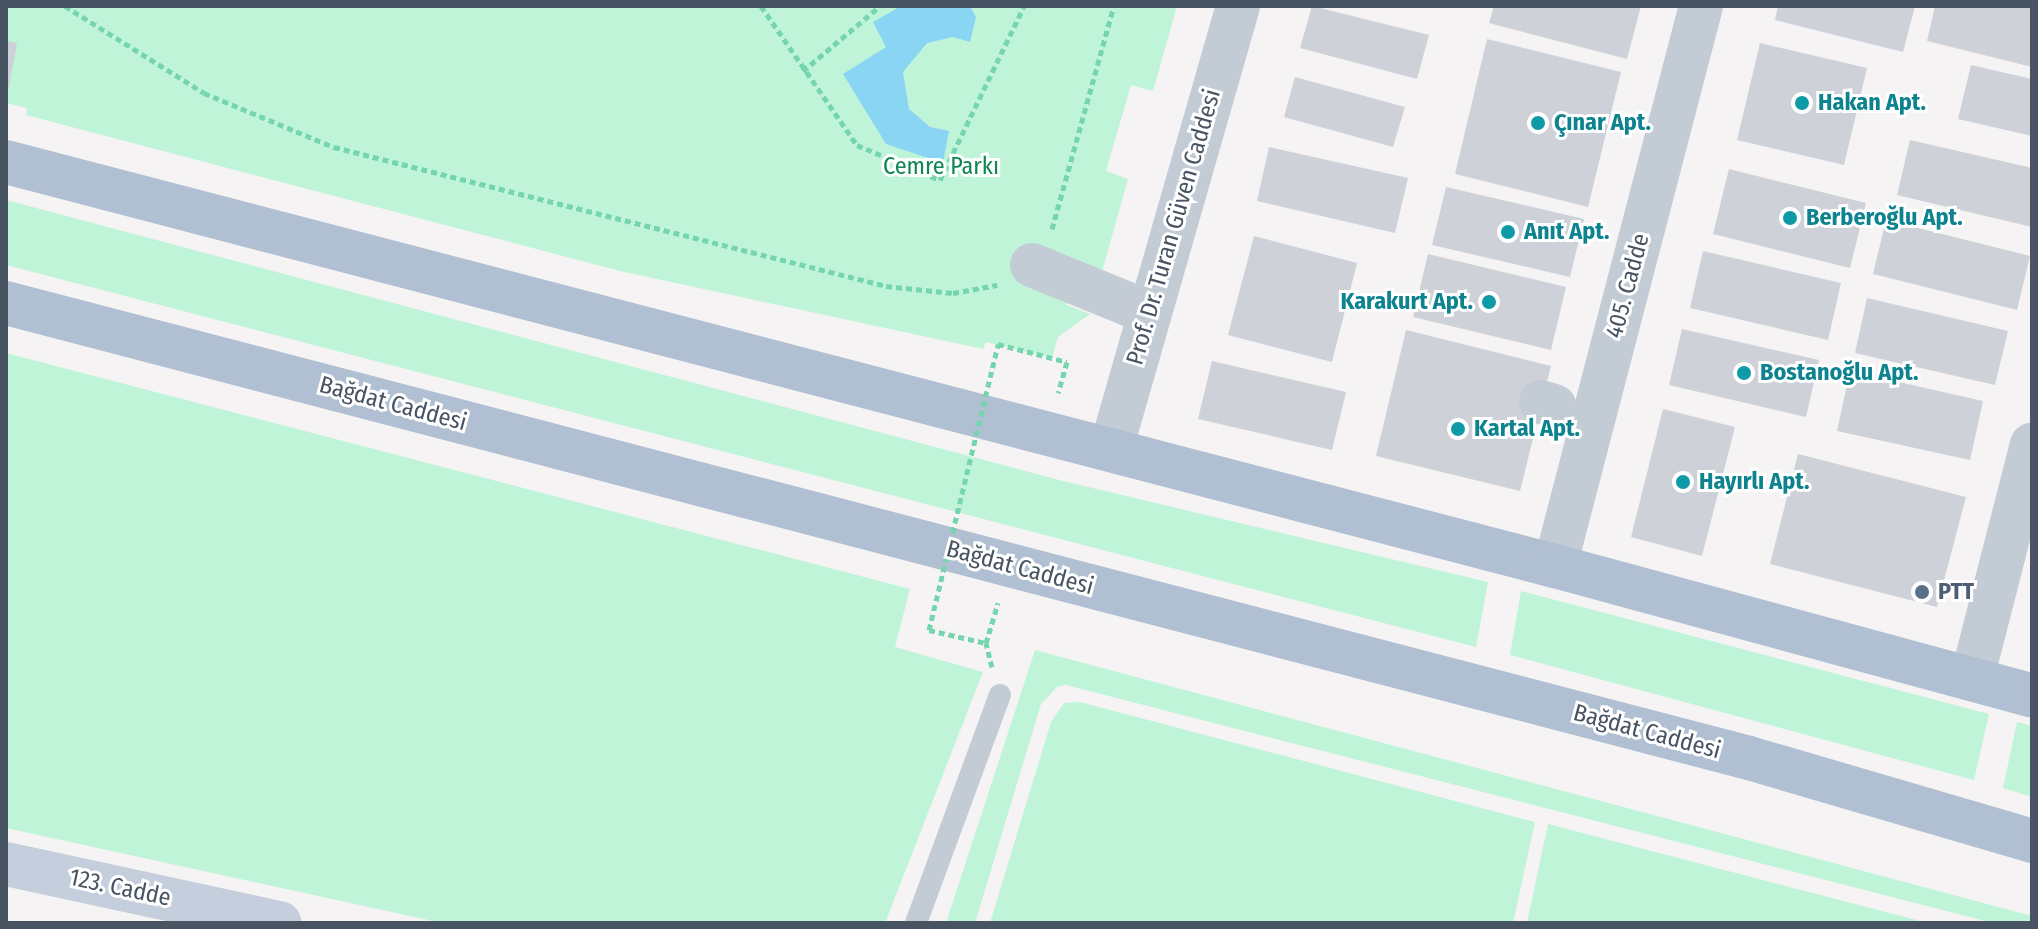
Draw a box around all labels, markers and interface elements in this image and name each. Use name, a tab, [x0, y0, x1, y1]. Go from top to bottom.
street label: Prof. Dr. Turan Güven Caddesi	[1121, 86, 1227, 368]
place label: Hakan Apt.	[1818, 89, 1926, 117]
marker: Hakan Apt.	[1793, 94, 1811, 112]
place label: Çınar Apt.	[1554, 109, 1651, 137]
marker: Çınar Apt.	[1529, 114, 1547, 132]
park label: Cemre Parkı	[883, 153, 999, 181]
place label: Berberoğlu Apt.	[1806, 204, 1963, 232]
marker: Berberoğlu Apt.	[1781, 209, 1799, 227]
place label: Anıt Apt.	[1524, 218, 1609, 246]
marker: Anıt Apt.	[1499, 223, 1517, 241]
street label: 405. Cadde	[1600, 231, 1656, 341]
place label: Karakurt Apt.	[1340, 288, 1473, 316]
marker: Karakurt Apt.	[1480, 293, 1498, 311]
place label: Bostanoğlu Apt.	[1760, 359, 1918, 387]
marker: Bostanoğlu Apt.	[1735, 364, 1753, 382]
street label: Bağdat Caddesi	[316, 371, 470, 437]
place label: Kartal Apt.	[1474, 415, 1580, 443]
marker: Kartal Apt.	[1449, 420, 1467, 438]
place label: Hayırlı Apt.	[1699, 468, 1809, 496]
marker: Hayırlı Apt.	[1674, 473, 1692, 491]
street label: Bağdat Caddesi	[943, 535, 1097, 601]
place label: PTT	[1938, 578, 1974, 606]
marker: PTT	[1913, 583, 1931, 601]
street label: Bağdat Caddesi	[1570, 699, 1724, 765]
street label: 123. Cadde	[67, 863, 173, 913]

